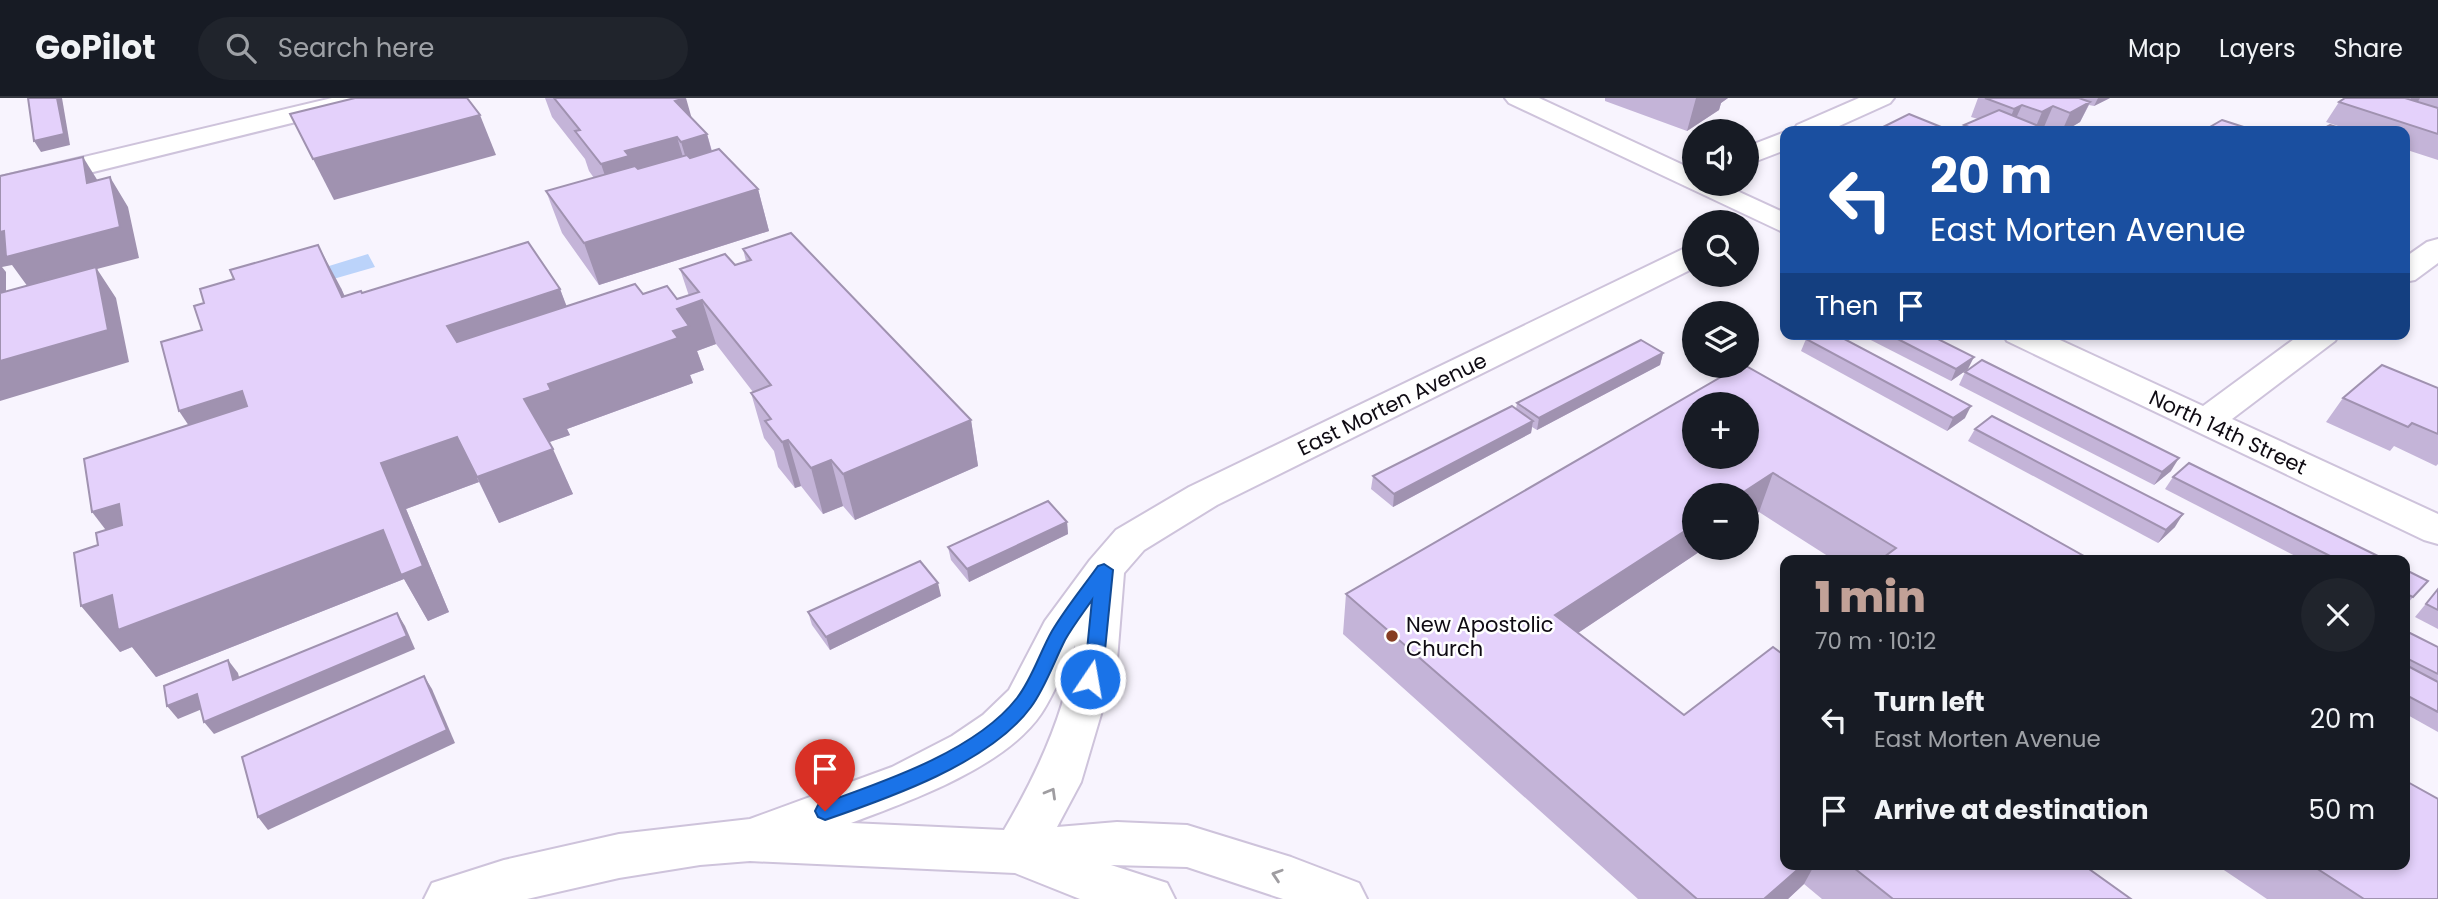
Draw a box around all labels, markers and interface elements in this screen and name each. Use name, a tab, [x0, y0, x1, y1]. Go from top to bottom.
search box	[198, 17, 688, 80]
text: GoPilot	[35, 24, 156, 71]
icon: search	[222, 29, 260, 67]
text: Search here	[278, 30, 434, 66]
text: Map	[2128, 32, 2181, 65]
text: Layers	[2219, 32, 2295, 65]
text: Share	[2333, 32, 2403, 65]
map controls	[1682, 119, 1759, 560]
button: sound	[1682, 119, 1759, 196]
text: 20 m	[1930, 142, 2052, 210]
icon: left	[1815, 154, 1906, 245]
text: East Morten Avenue	[1930, 207, 2246, 252]
button: search	[1682, 210, 1759, 287]
icon: arrive	[1892, 287, 1930, 325]
text: Then	[1815, 288, 1878, 324]
button: layers	[1682, 301, 1759, 378]
street label: East Morten Avenue	[1293, 346, 1491, 462]
street label: North 14th Street	[2144, 383, 2312, 481]
button: +	[1682, 392, 1759, 469]
button: −	[1682, 483, 1759, 560]
text: 1 min	[1815, 568, 1926, 627]
button: close	[2301, 578, 2375, 652]
place label: New Apostolic Church	[1406, 610, 1554, 663]
text: 70 m · 10:12	[1815, 625, 1936, 657]
marker: New Apostolic Church	[1384, 628, 1400, 644]
position arrow	[1053, 642, 1127, 716]
text: Turn left	[1874, 684, 1985, 720]
icon: left	[1815, 701, 1853, 739]
text: 20 m	[2310, 701, 2375, 737]
text: East Morten Avenue	[1874, 723, 2101, 755]
pin	[795, 739, 855, 811]
icon: arrive	[806, 750, 844, 788]
one-way arrow	[1043, 787, 1056, 800]
icon: arrive	[1815, 792, 1853, 830]
text: Arrive at destination	[1874, 792, 2149, 828]
text: 50 m	[2309, 792, 2375, 828]
one-way arrow	[1272, 868, 1284, 883]

